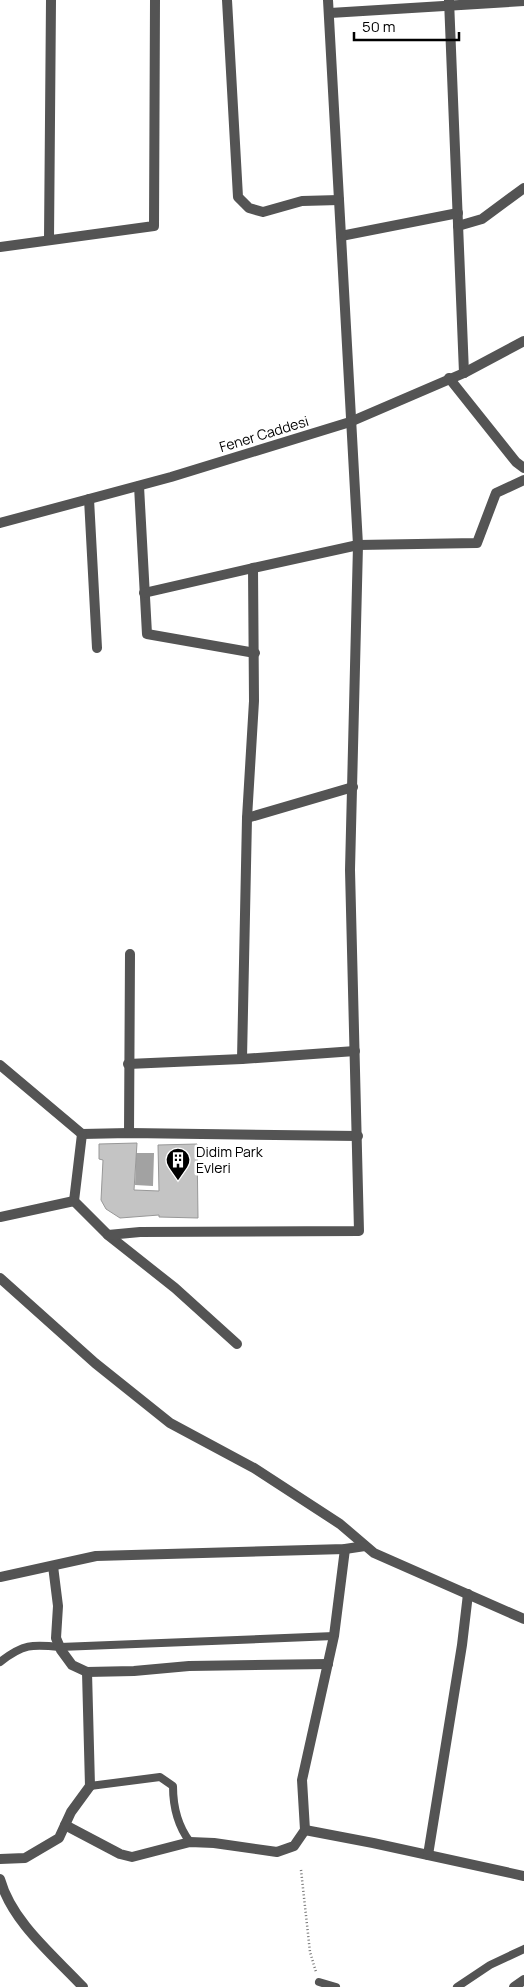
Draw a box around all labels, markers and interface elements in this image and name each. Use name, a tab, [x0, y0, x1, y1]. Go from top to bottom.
scale bar	[354, 10, 459, 42]
text: 50 m	[362, 16, 396, 37]
street label: Fener Caddesi	[217, 411, 311, 456]
place label: Didim Park Evleri	[196, 1142, 264, 1177]
building icon: Didim Park Evleri	[165, 1147, 191, 1181]

